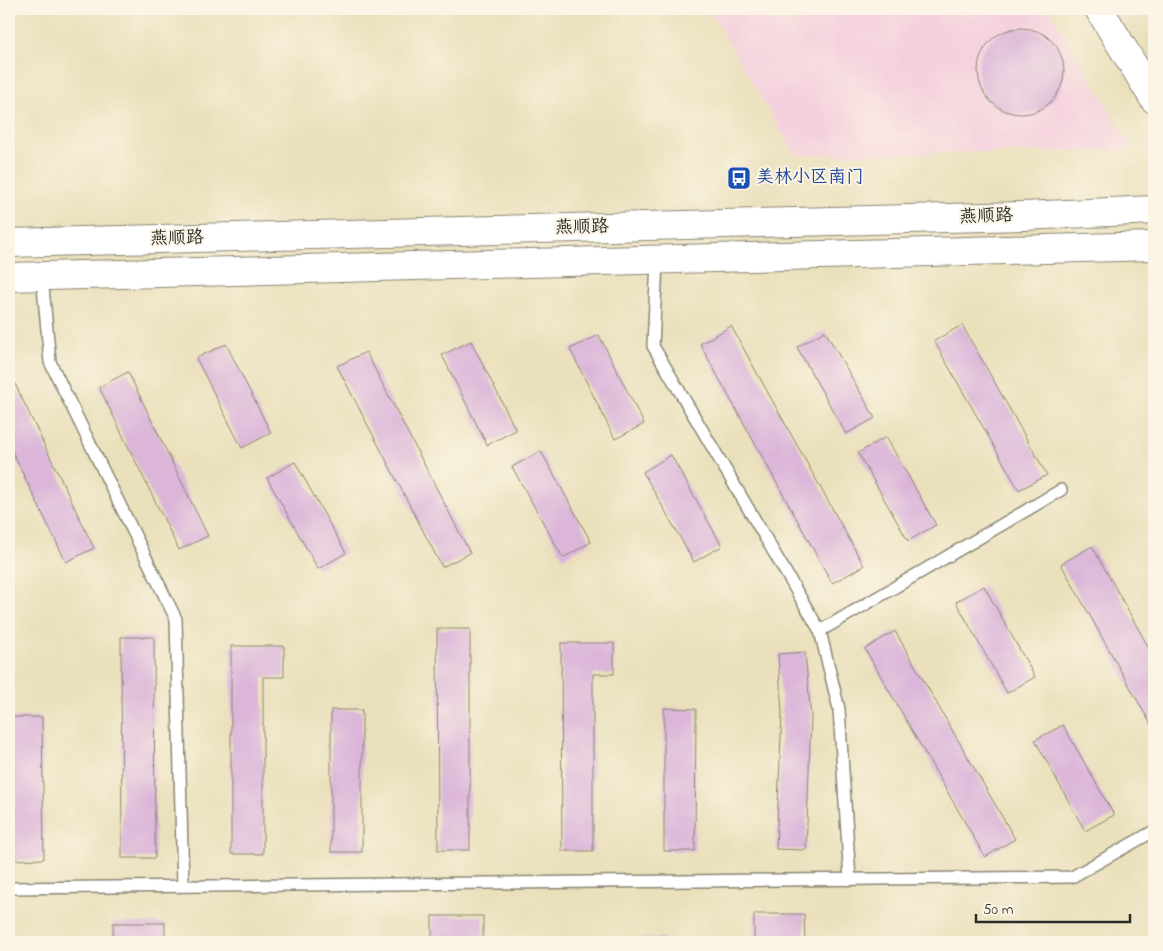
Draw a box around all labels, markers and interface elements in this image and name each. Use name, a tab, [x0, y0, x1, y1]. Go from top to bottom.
bus stop icon: 美林小区南门	[726, 165, 752, 191]
place label: 美林小区南门	[756, 165, 864, 191]
street label: 燕顺路	[959, 203, 1013, 231]
street label: 燕顺路	[555, 215, 609, 241]
street label: 燕顺路	[150, 226, 204, 252]
scale bar	[976, 891, 1129, 923]
text: 50 m	[983, 899, 1014, 921]

